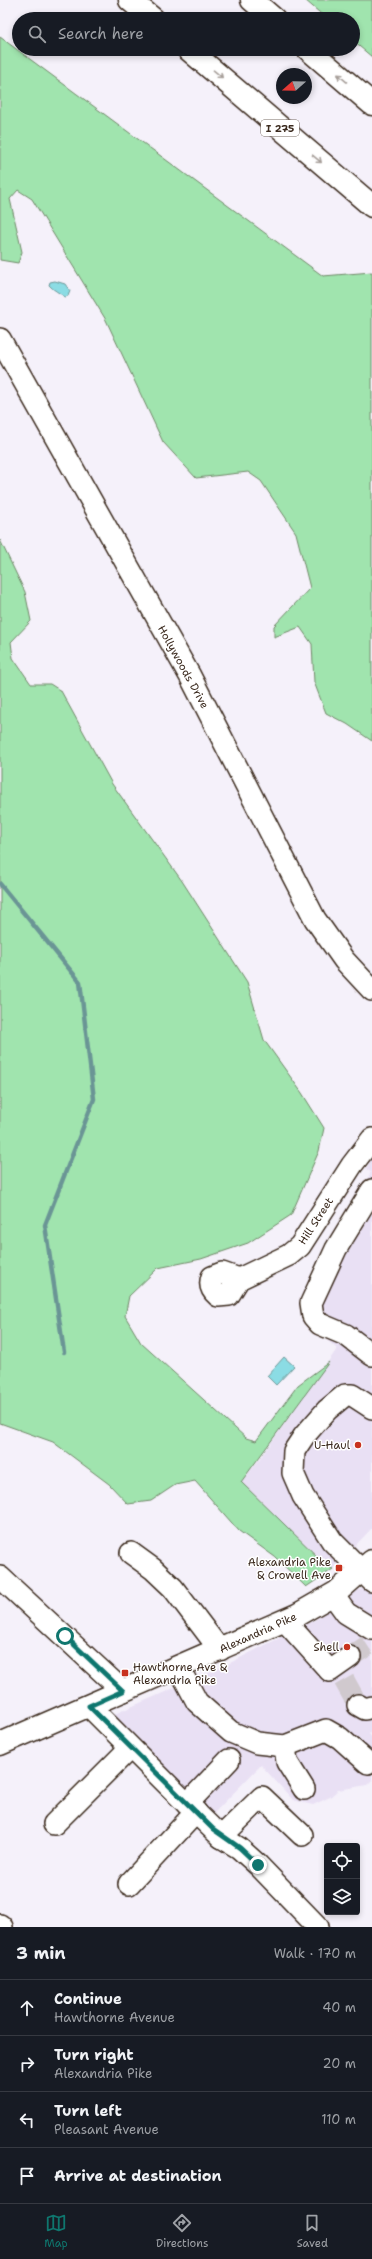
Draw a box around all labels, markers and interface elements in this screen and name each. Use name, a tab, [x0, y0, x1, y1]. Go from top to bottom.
search box	[12, 12, 360, 56]
icon: search	[26, 23, 48, 45]
text: Search here	[58, 24, 144, 44]
north arrow	[276, 68, 312, 104]
one-way arrow	[213, 70, 224, 79]
one-way arrow	[337, 74, 348, 83]
road number: I 275	[261, 120, 299, 136]
one-way arrow	[311, 155, 322, 164]
street label: Hollywoods Drive	[154, 623, 212, 711]
street label: Hill Street	[295, 1194, 337, 1248]
place label: U-Haul	[314, 1438, 351, 1453]
marker: U-Haul	[353, 1440, 363, 1450]
place label: Alexandria Pike & Crowell Ave	[248, 1555, 331, 1583]
marker: Alexandria Pike & Crowell Ave	[334, 1563, 344, 1573]
street label: Alexandria Pike	[217, 1609, 299, 1657]
route start	[56, 1627, 74, 1645]
place label: Shell	[313, 1640, 340, 1655]
marker: Shell	[342, 1642, 352, 1652]
place label: Hawthorne Ave & Alexandria Pike	[133, 1660, 227, 1688]
marker: Hawthorne Ave & Alexandria Pike	[120, 1668, 130, 1678]
map controls	[324, 1843, 360, 1915]
button: locate	[324, 1843, 360, 1879]
route end	[249, 1856, 267, 1874]
button: layers	[324, 1879, 360, 1915]
text: 3 min	[16, 1942, 66, 1964]
text: Walk · 170 m	[274, 1945, 356, 1962]
text: Continue	[54, 1989, 122, 2009]
icon: ahead	[16, 1997, 38, 2019]
text: 40 m	[322, 1999, 356, 2016]
text: Hawthorne Avenue	[54, 2009, 175, 2026]
text: Turn right	[54, 2045, 134, 2065]
icon: right	[16, 2053, 38, 2075]
text: 20 m	[323, 2055, 356, 2072]
text: Alexandria Pike	[54, 2065, 152, 2082]
text: Turn left	[54, 2101, 122, 2121]
icon: left	[16, 2109, 38, 2131]
text: 110 m	[321, 2111, 356, 2128]
text: Pleasant Avenue	[54, 2121, 159, 2138]
icon: arrive	[16, 2165, 38, 2187]
text: Arrive at destination	[54, 2166, 222, 2186]
tab: Map	[44, 2212, 68, 2251]
tab: Directions	[156, 2212, 208, 2251]
tab: Saved	[297, 2212, 328, 2251]

